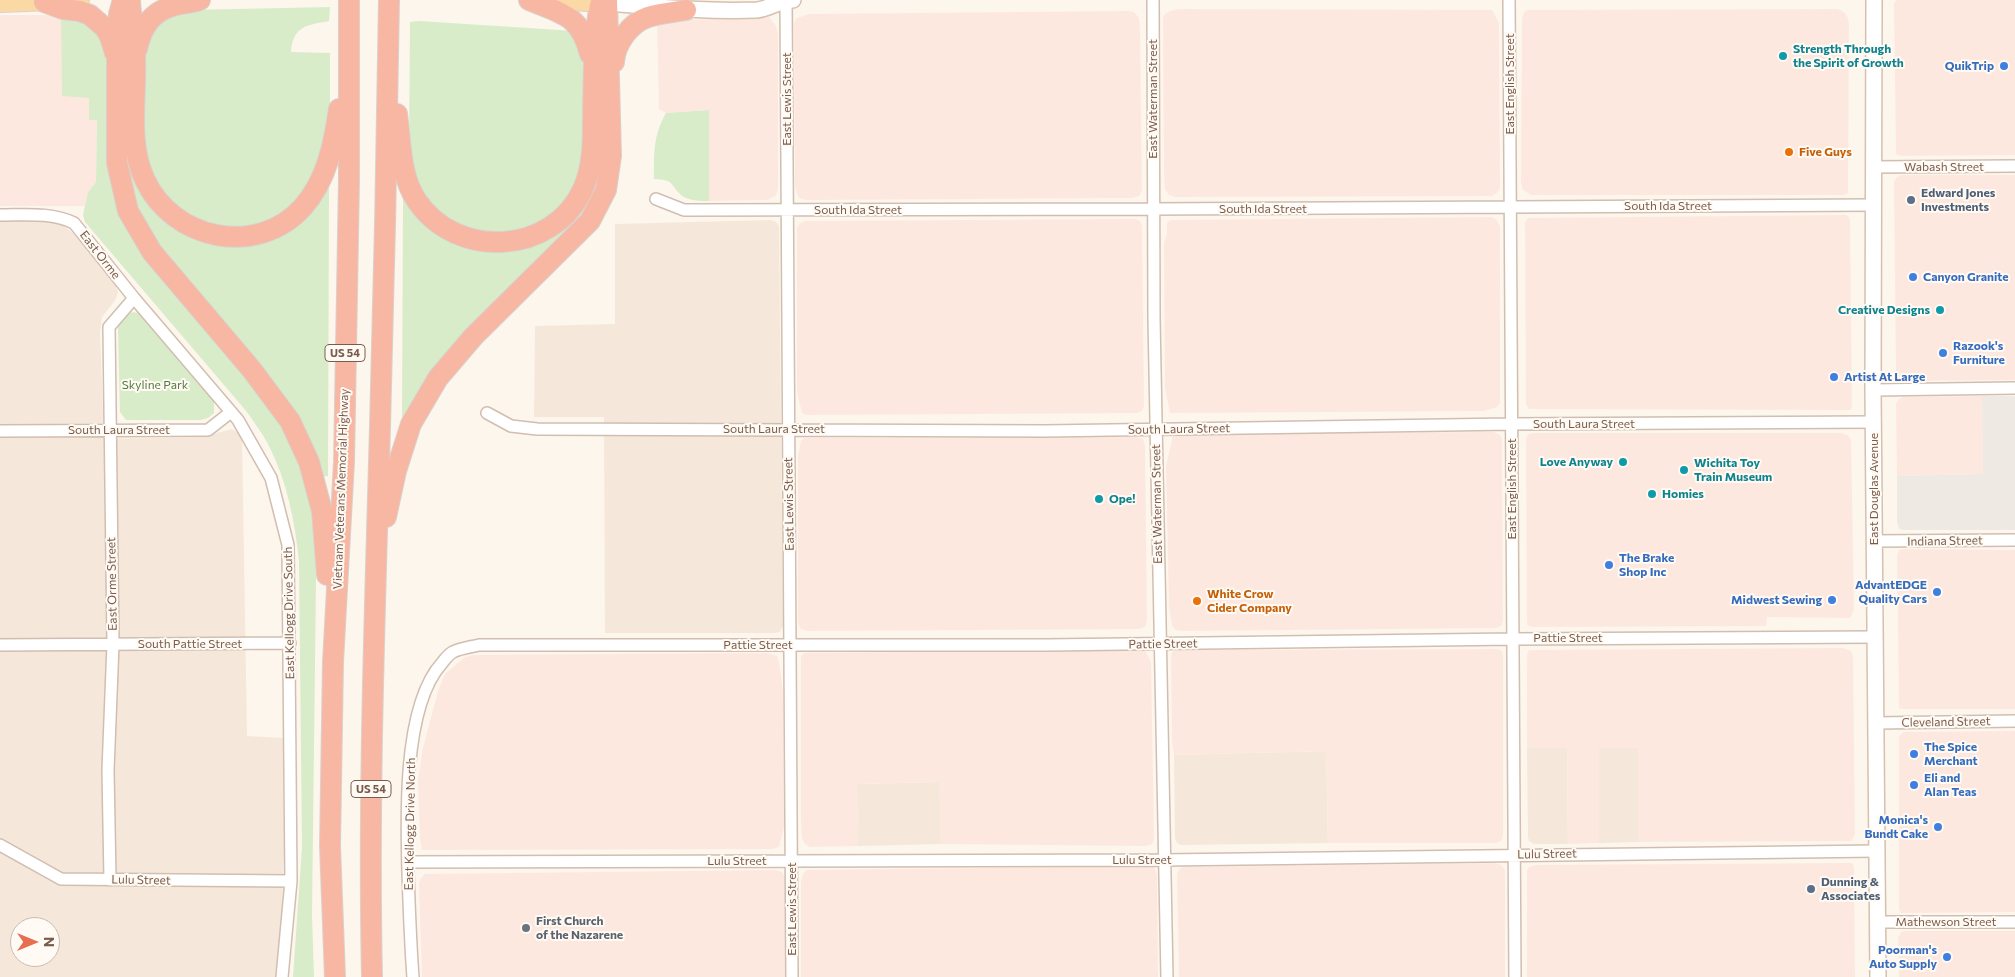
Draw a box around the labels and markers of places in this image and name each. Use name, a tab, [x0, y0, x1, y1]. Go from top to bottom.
place label: Strength Through the Spirit of Growth	[1793, 42, 1904, 70]
marker: Strength Through the Spirit of Growth	[1777, 50, 1789, 62]
place label: QuikTrip	[1945, 59, 1994, 73]
marker: QuikTrip	[1998, 60, 2010, 72]
place label: Five Guys	[1799, 145, 1852, 159]
marker: Five Guys	[1783, 146, 1795, 158]
place label: Edward Jones Investments	[1921, 186, 1995, 214]
marker: Edward Jones Investments	[1905, 194, 1917, 206]
place label: Canyon Granite	[1923, 270, 2009, 284]
marker: Canyon Granite	[1907, 271, 1919, 283]
place label: Creative Designs	[1838, 303, 1930, 317]
marker: Creative Designs	[1934, 304, 1946, 316]
place label: Razook's Furniture	[1953, 339, 2005, 367]
marker: Razook's Furniture	[1937, 347, 1949, 359]
place label: Artist At Large	[1844, 370, 1925, 384]
marker: Artist At Large	[1828, 371, 1840, 383]
place label: Love Anyway	[1540, 455, 1613, 469]
marker: Love Anyway	[1617, 456, 1629, 468]
place label: Wichita Toy Train Museum	[1694, 456, 1772, 484]
marker: Wichita Toy Train Museum	[1678, 464, 1690, 476]
place label: Homies	[1662, 487, 1704, 501]
marker: Homies	[1646, 488, 1658, 500]
place label: Ope!	[1109, 492, 1135, 506]
marker: Ope!	[1093, 493, 1105, 505]
place label: The Brake Shop Inc	[1619, 551, 1674, 579]
marker: The Brake Shop Inc	[1603, 559, 1615, 571]
place label: AdvantEDGE Quality Cars	[1855, 578, 1927, 606]
marker: AdvantEDGE Quality Cars	[1931, 586, 1943, 598]
place label: White Crow Cider Company	[1207, 587, 1292, 615]
place label: Midwest Sewing	[1731, 593, 1822, 607]
marker: Midwest Sewing	[1826, 594, 1838, 606]
marker: White Crow Cider Company	[1191, 595, 1203, 607]
place label: The Spice Merchant	[1924, 740, 1978, 768]
marker: The Spice Merchant	[1908, 748, 1920, 760]
place label: Eli and Alan Teas	[1924, 771, 1977, 799]
marker: Eli and Alan Teas	[1908, 779, 1920, 791]
place label: Monica's Bundt Cake	[1864, 813, 1928, 841]
marker: Monica's Bundt Cake	[1932, 821, 1944, 833]
place label: Dunning & Associates	[1821, 875, 1880, 903]
marker: Dunning & Associates	[1805, 883, 1817, 895]
place label: First Church of the Nazarene	[536, 914, 623, 942]
marker: First Church of the Nazarene	[520, 922, 532, 934]
place label: Poorman's Auto Supply	[1869, 943, 1937, 971]
marker: Poorman's Auto Supply	[1941, 951, 1953, 963]

